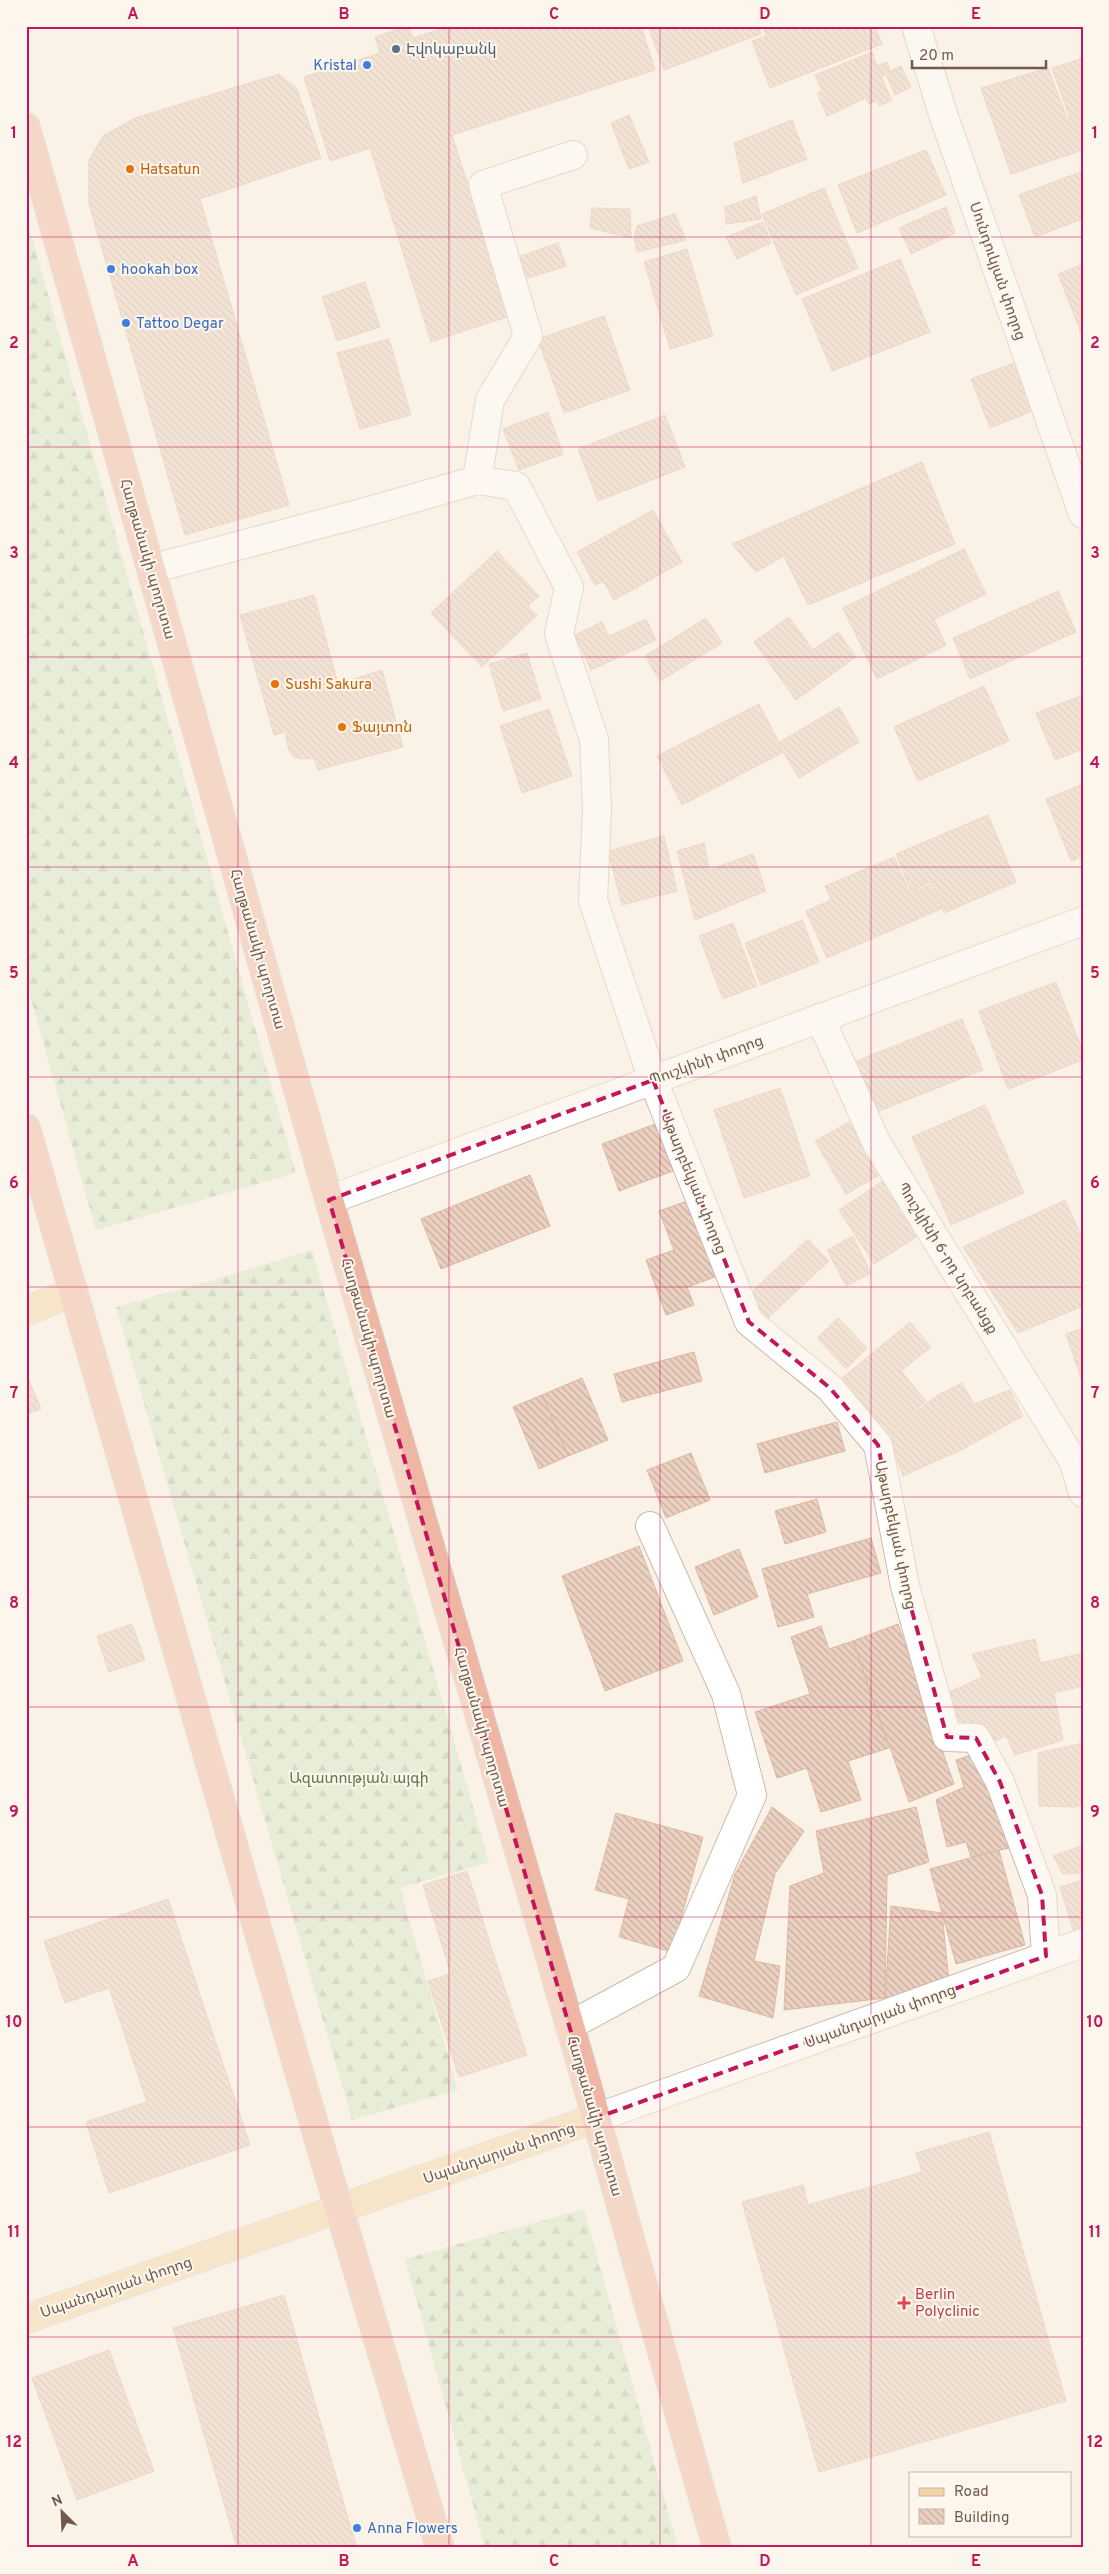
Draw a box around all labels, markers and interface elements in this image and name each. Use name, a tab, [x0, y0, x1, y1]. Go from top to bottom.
text: A	[127, 5, 139, 25]
text: B	[338, 5, 350, 25]
text: C	[549, 5, 559, 25]
text: D	[759, 5, 771, 25]
text: E	[971, 5, 981, 25]
scale bar	[912, 38, 1045, 70]
place label: Էվոկաբանկ	[406, 41, 496, 60]
marker: Էվոկաբանկ	[390, 43, 402, 55]
text: 20 m	[919, 47, 954, 66]
place label: Kristal	[313, 57, 357, 76]
marker: Kristal	[361, 59, 373, 71]
text: 1	[11, 124, 17, 144]
text: 1	[1092, 124, 1098, 144]
place label: Hatsatun	[140, 161, 200, 180]
marker: Hatsatun	[124, 163, 136, 175]
street label: Սունդուկյան փողոց	[964, 200, 1029, 343]
place label: hookah box	[121, 261, 199, 280]
marker: hookah box	[105, 263, 117, 275]
place label: Tattoo Degar	[136, 315, 224, 334]
marker: Tattoo Degar	[120, 317, 132, 329]
text: 2	[9, 334, 19, 354]
text: 2	[1090, 334, 1100, 354]
street label: Հաղթանակի պողոտա	[115, 477, 179, 642]
text: 3	[9, 544, 19, 564]
text: 3	[1090, 544, 1100, 564]
place label: Sushi Sakura	[285, 676, 372, 695]
marker: Sushi Sakura	[269, 678, 281, 690]
place label: Ֆայտոն	[352, 719, 412, 738]
marker: Ֆայտոն	[336, 721, 348, 733]
text: 4	[9, 754, 19, 774]
text: 4	[1090, 754, 1100, 774]
street label: Հաղթանակի պողոտա	[225, 867, 289, 1032]
text: 5	[9, 964, 19, 984]
text: 5	[1090, 964, 1100, 984]
street label: Պուշկինի փողոց	[647, 1032, 766, 1091]
street label: Աթարբեկյան փողոց	[655, 1110, 730, 1258]
text: 6	[9, 1174, 19, 1194]
text: 6	[1090, 1174, 1100, 1194]
street label: Պուշկինի 6-րդ նրբանցք	[892, 1179, 1001, 1338]
street label: Հաղթանակի պողոտա	[336, 1256, 400, 1421]
text: 7	[10, 1384, 18, 1404]
text: 7	[1091, 1384, 1099, 1404]
street label: Աթարբեկյան փողոց	[869, 1459, 920, 1612]
text: 8	[9, 1594, 19, 1614]
text: 8	[1090, 1594, 1100, 1614]
street label: Հաղթանակի պողոտա	[449, 1645, 513, 1810]
park label: Ազատության այգի	[289, 1770, 429, 1789]
text: 9	[9, 1803, 19, 1823]
text: 9	[1090, 1803, 1100, 1823]
street label: Սպանդարյան փողոց	[802, 1981, 959, 2054]
text: 10	[6, 2013, 22, 2033]
text: 10	[1087, 2013, 1103, 2033]
street label: Հաղթանակի պողոտա	[562, 2034, 626, 2199]
street label: Սպանդարյան փողոց	[421, 2119, 578, 2189]
text: 11	[8, 2223, 20, 2243]
text: 11	[1089, 2223, 1101, 2243]
street label: Սպանդարյան փողոց	[38, 2253, 195, 2323]
place label: Berlin Polyclinic	[915, 2286, 980, 2322]
marker: Berlin Polyclinic	[897, 2296, 911, 2310]
text: 12	[6, 2433, 22, 2453]
text: 12	[1087, 2433, 1103, 2453]
legend	[909, 2472, 1072, 2536]
text: Road	[954, 2483, 989, 2502]
north arrow	[38, 2486, 88, 2536]
text: N	[49, 2492, 65, 2511]
text: Building	[954, 2509, 1009, 2528]
place label: Anna Flowers	[367, 2520, 458, 2539]
marker: Anna Flowers	[351, 2522, 363, 2534]
text: A	[127, 2552, 139, 2572]
text: B	[338, 2552, 350, 2572]
text: C	[549, 2552, 559, 2572]
text: D	[759, 2552, 771, 2572]
text: E	[971, 2552, 981, 2572]

